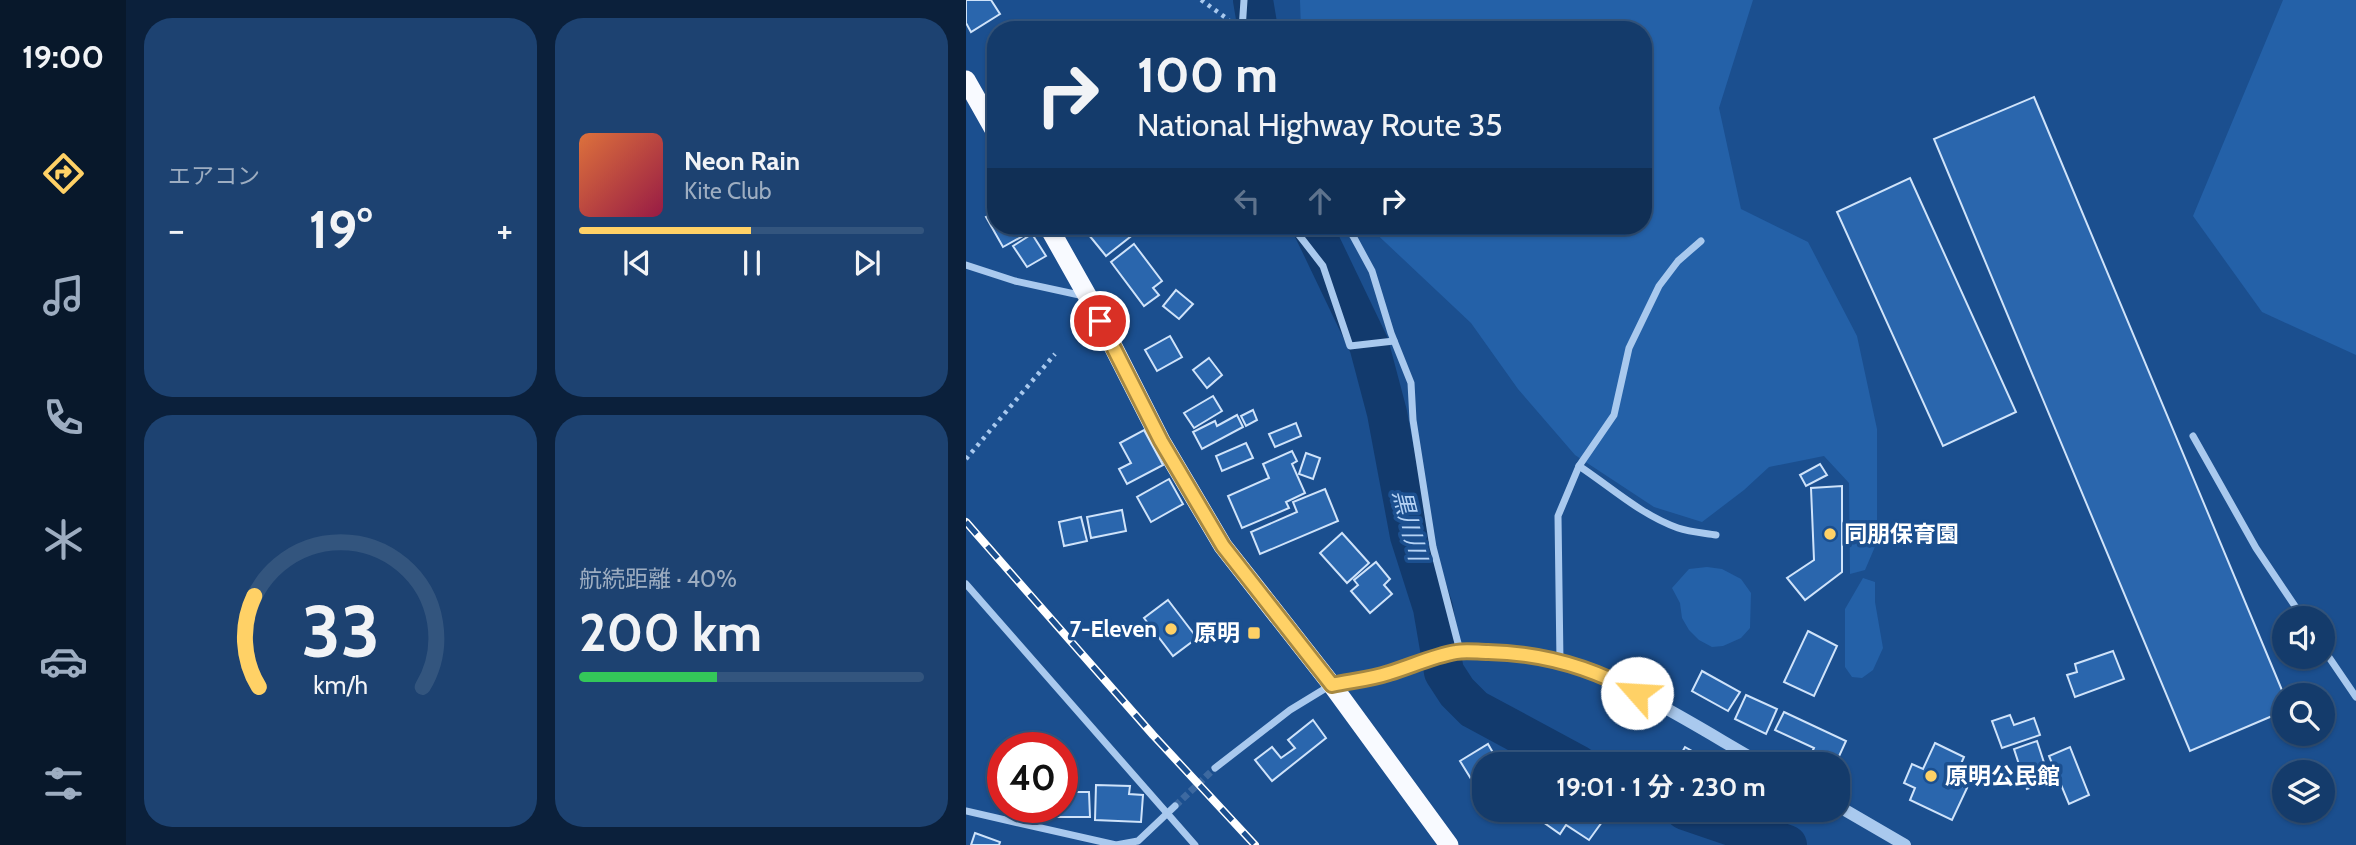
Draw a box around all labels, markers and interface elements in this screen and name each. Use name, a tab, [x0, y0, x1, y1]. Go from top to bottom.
text: 19:00	[22, 37, 104, 76]
text: 100 m	[1137, 45, 1278, 104]
icon: right	[1022, 49, 1113, 140]
text: National Highway Route 35	[1137, 105, 1503, 144]
text: Neon Rain	[684, 145, 800, 177]
icon: directions	[39, 149, 88, 198]
text: エアコン	[168, 162, 260, 190]
text: Kite Club	[684, 177, 771, 205]
icon: left	[1228, 182, 1266, 220]
icon: ahead	[1301, 182, 1339, 220]
icon: right	[1374, 182, 1412, 220]
text: 19°	[309, 198, 372, 261]
text: −	[168, 206, 185, 253]
text: +	[496, 206, 513, 253]
icon: previous	[618, 244, 656, 282]
icon: pause	[733, 244, 771, 282]
icon: next	[848, 244, 886, 282]
icon: music	[39, 271, 88, 320]
pin	[1070, 291, 1130, 351]
icon: arrive	[1081, 302, 1119, 340]
icon: phone	[39, 393, 88, 442]
water label: 黒川川	[1387, 487, 1434, 566]
icon: climate	[39, 515, 88, 564]
place label: 同朋保育園	[1844, 520, 1959, 548]
marker: 同朋保育園	[1822, 526, 1838, 542]
text: 航続距離 · 40%	[579, 565, 737, 593]
text: 33	[301, 587, 380, 675]
text: 200 km	[579, 601, 762, 664]
map controls	[2272, 606, 2335, 823]
button: sound	[2272, 606, 2335, 669]
place label: 7-Eleven	[1070, 615, 1157, 643]
place label: 原明	[1194, 619, 1240, 647]
marker: 7-Eleven	[1163, 621, 1179, 637]
marker: 原明	[1246, 625, 1262, 641]
icon: car	[39, 637, 88, 686]
position arrow	[1600, 656, 1674, 730]
text: km/h	[313, 670, 368, 700]
button: search	[2272, 683, 2335, 746]
speed limit sign: 40	[987, 732, 1078, 823]
icon: filters	[39, 759, 88, 808]
button: layers	[2272, 760, 2335, 823]
place label: 原明公民館	[1945, 762, 2060, 790]
marker: 原明公民館	[1923, 768, 1939, 784]
text: 19:01 · 1 分 · 230 m	[1556, 771, 1766, 803]

